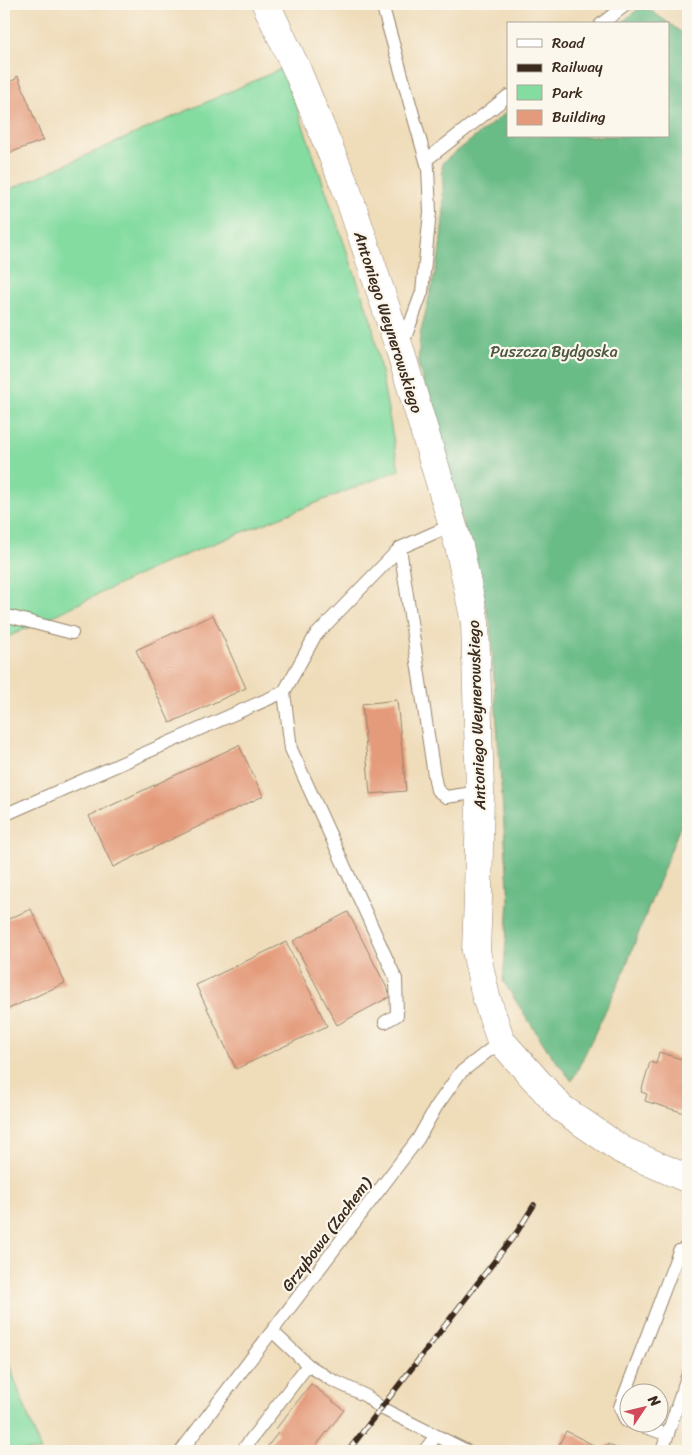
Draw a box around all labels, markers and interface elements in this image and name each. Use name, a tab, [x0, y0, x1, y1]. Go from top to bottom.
legend	[507, 22, 670, 138]
text: Road	[552, 30, 585, 56]
text: Railway	[552, 54, 603, 80]
text: Park	[552, 80, 583, 106]
text: Building	[552, 104, 606, 130]
street label: Antoniego Weynerowskiego	[345, 226, 432, 417]
park label: Puszcza Bydgoska	[490, 337, 618, 366]
street label: Antoniego Weynerowskiego	[459, 620, 494, 811]
street label: Grzybowa (Zachem)	[273, 1170, 380, 1298]
north arrow	[620, 1382, 670, 1432]
text: N	[641, 1389, 667, 1412]

